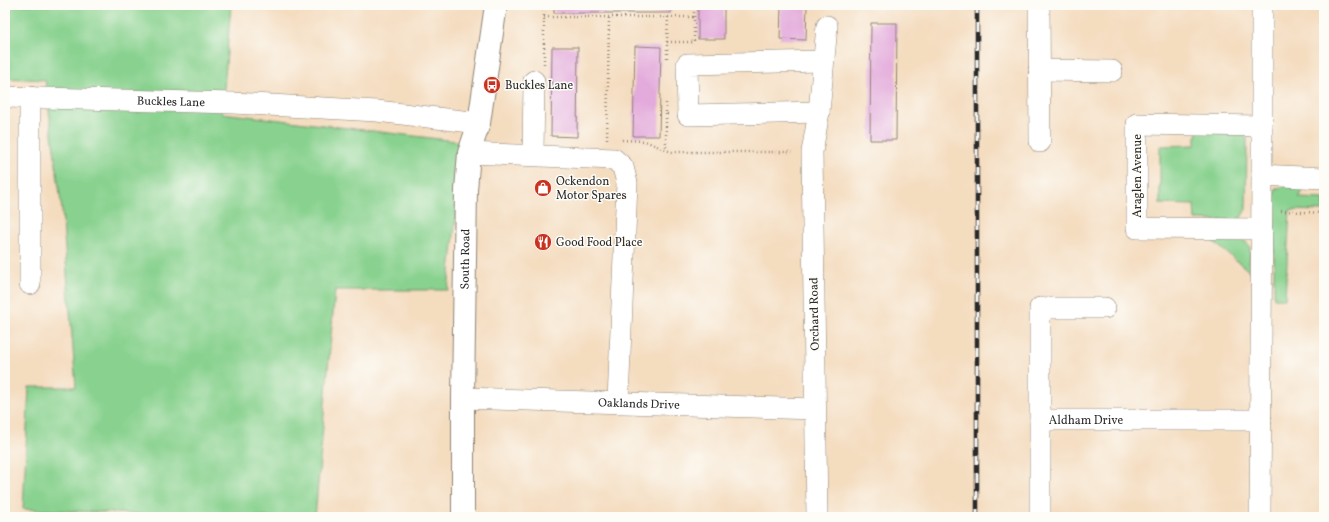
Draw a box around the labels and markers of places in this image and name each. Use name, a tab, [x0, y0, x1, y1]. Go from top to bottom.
bus stop icon: Buckles Lane	[482, 75, 502, 95]
place label: Buckles Lane	[505, 78, 574, 94]
place label: Ockendon Motor Spares	[556, 174, 627, 204]
shop icon: Ockendon Motor Spares	[533, 178, 553, 198]
restaurant icon: Good Food Place	[533, 232, 553, 252]
place label: Good Food Place	[556, 235, 643, 251]

